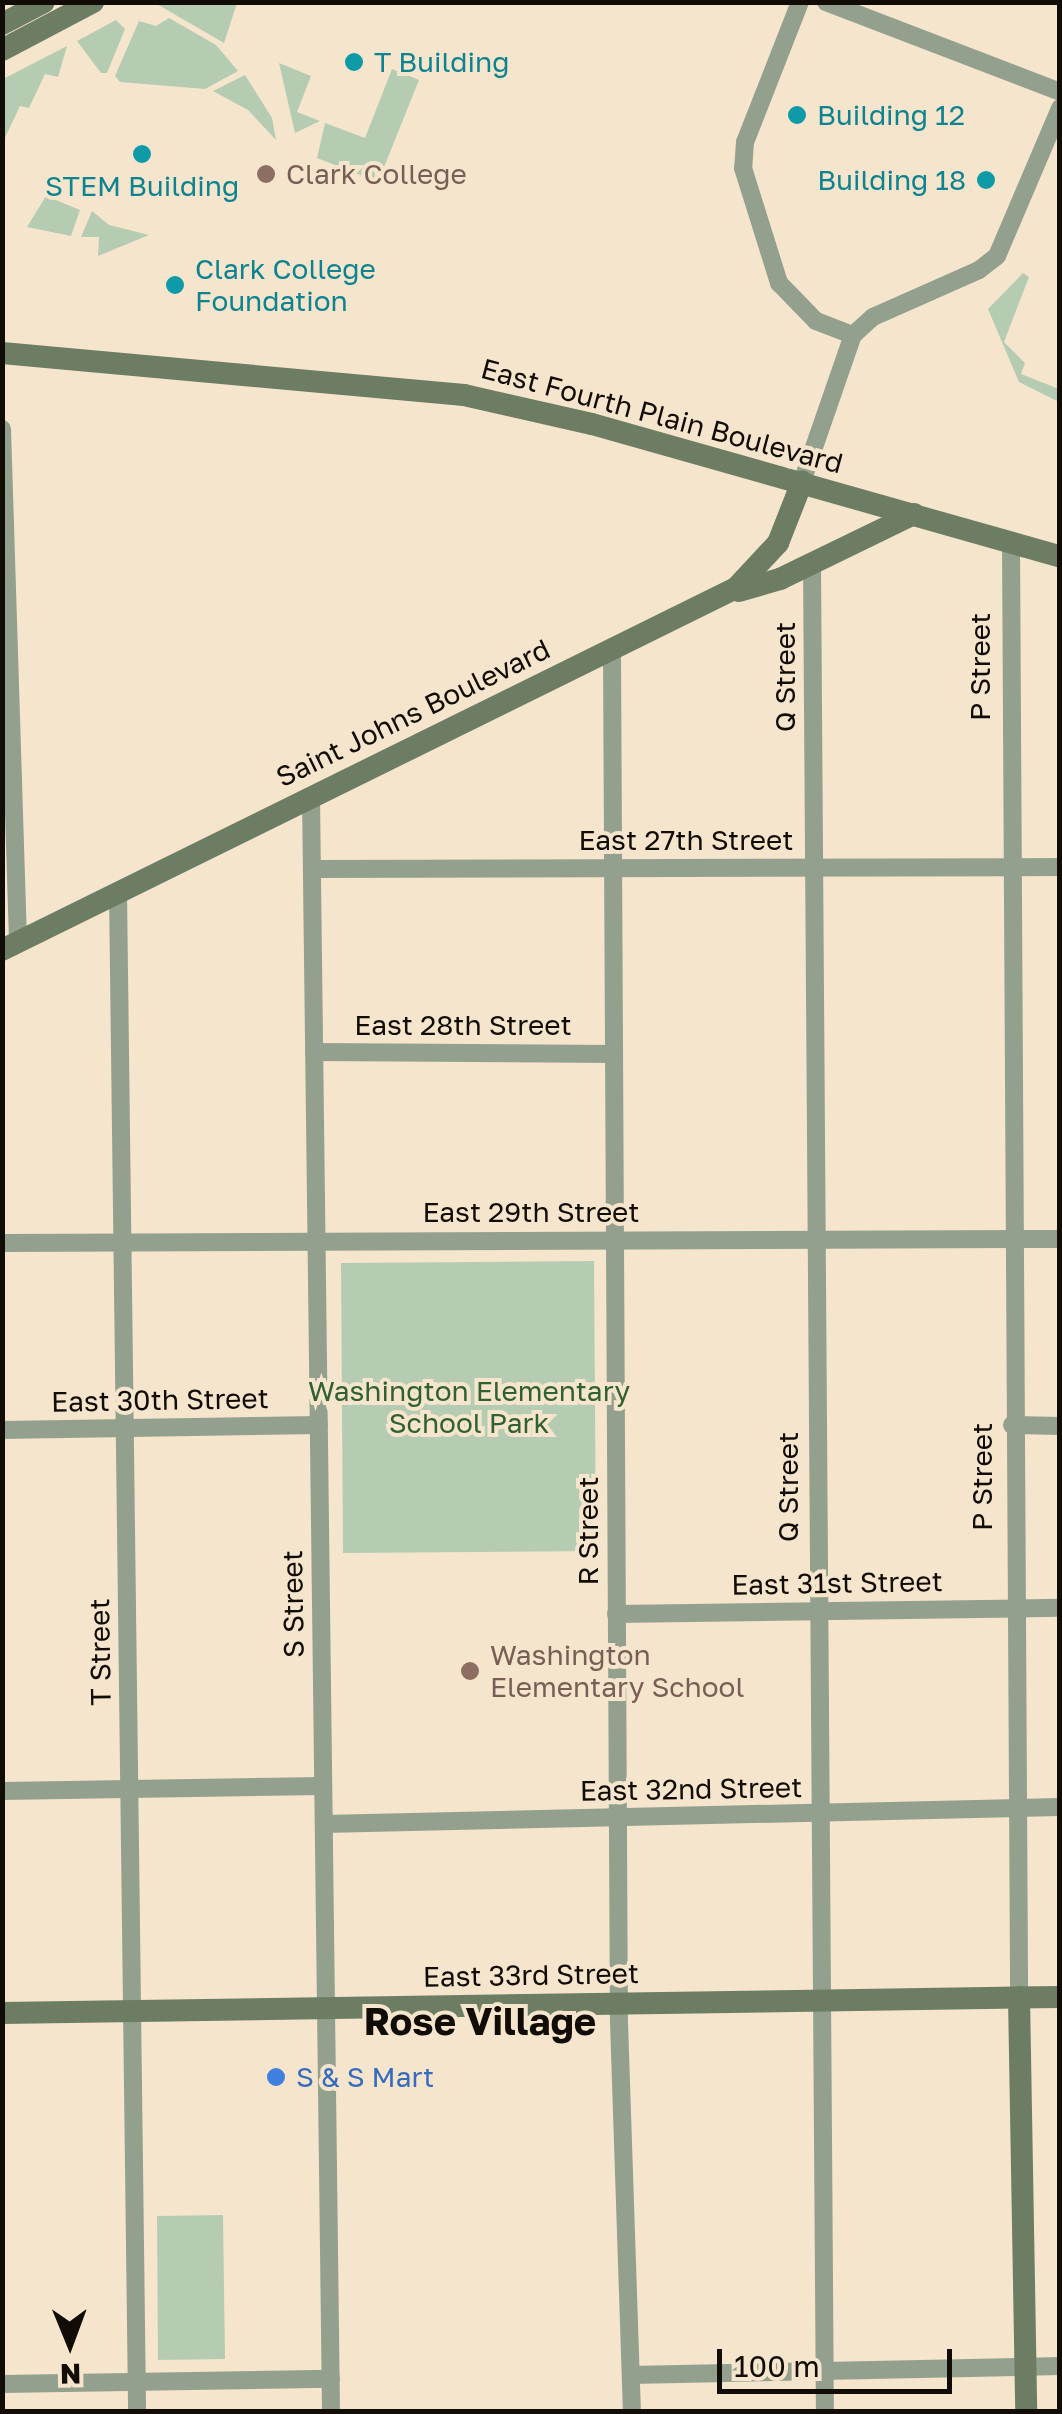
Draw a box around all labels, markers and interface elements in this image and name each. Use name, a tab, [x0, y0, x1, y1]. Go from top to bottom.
place label: T Building	[374, 45, 509, 79]
marker: T Building	[343, 51, 365, 73]
place label: Building 12	[817, 98, 965, 132]
marker: Building 12	[786, 104, 808, 126]
marker: STEM Building	[131, 143, 153, 165]
place label: Clark College	[286, 157, 467, 191]
marker: Clark College	[255, 163, 277, 185]
place label: Building 18	[817, 163, 966, 197]
place label: STEM Building	[45, 169, 239, 203]
marker: Building 18	[975, 169, 997, 191]
place label: Clark College Foundation	[195, 252, 376, 318]
marker: Clark College Foundation	[164, 274, 186, 296]
street label: East Fourth Plain Boulevard	[478, 352, 846, 480]
street label: P Street	[963, 613, 997, 721]
street label: Q Street	[768, 622, 802, 732]
street label: Saint Johns Boulevard	[271, 632, 555, 794]
street label: East 27th Street	[578, 823, 794, 857]
street label: East 28th Street	[354, 1008, 572, 1042]
street label: East 29th Street	[422, 1195, 640, 1229]
park label: Washington Elementary School Park	[308, 1374, 630, 1440]
street label: East 30th Street	[51, 1381, 269, 1419]
street label: P Street	[965, 1423, 999, 1531]
street label: Q Street	[771, 1432, 805, 1542]
street label: R Street	[571, 1477, 605, 1585]
street label: S Street	[275, 1550, 311, 1658]
street label: East 31st Street	[731, 1564, 943, 1602]
street label: T Street	[82, 1598, 118, 1706]
place label: Washington Elementary School	[490, 1638, 744, 1704]
marker: Washington Elementary School	[459, 1660, 481, 1682]
street label: East 32nd Street	[579, 1770, 803, 1808]
street label: East 33rd Street	[423, 1956, 639, 1994]
district label: Rose Village	[364, 1998, 596, 2044]
place label: S & S Mart	[296, 2060, 434, 2094]
marker: S & S Mart	[265, 2066, 287, 2088]
north arrow	[20, 2294, 120, 2394]
scale bar	[722, 2329, 957, 2391]
text: 100 m	[734, 2348, 820, 2384]
text: N	[60, 2358, 81, 2391]

